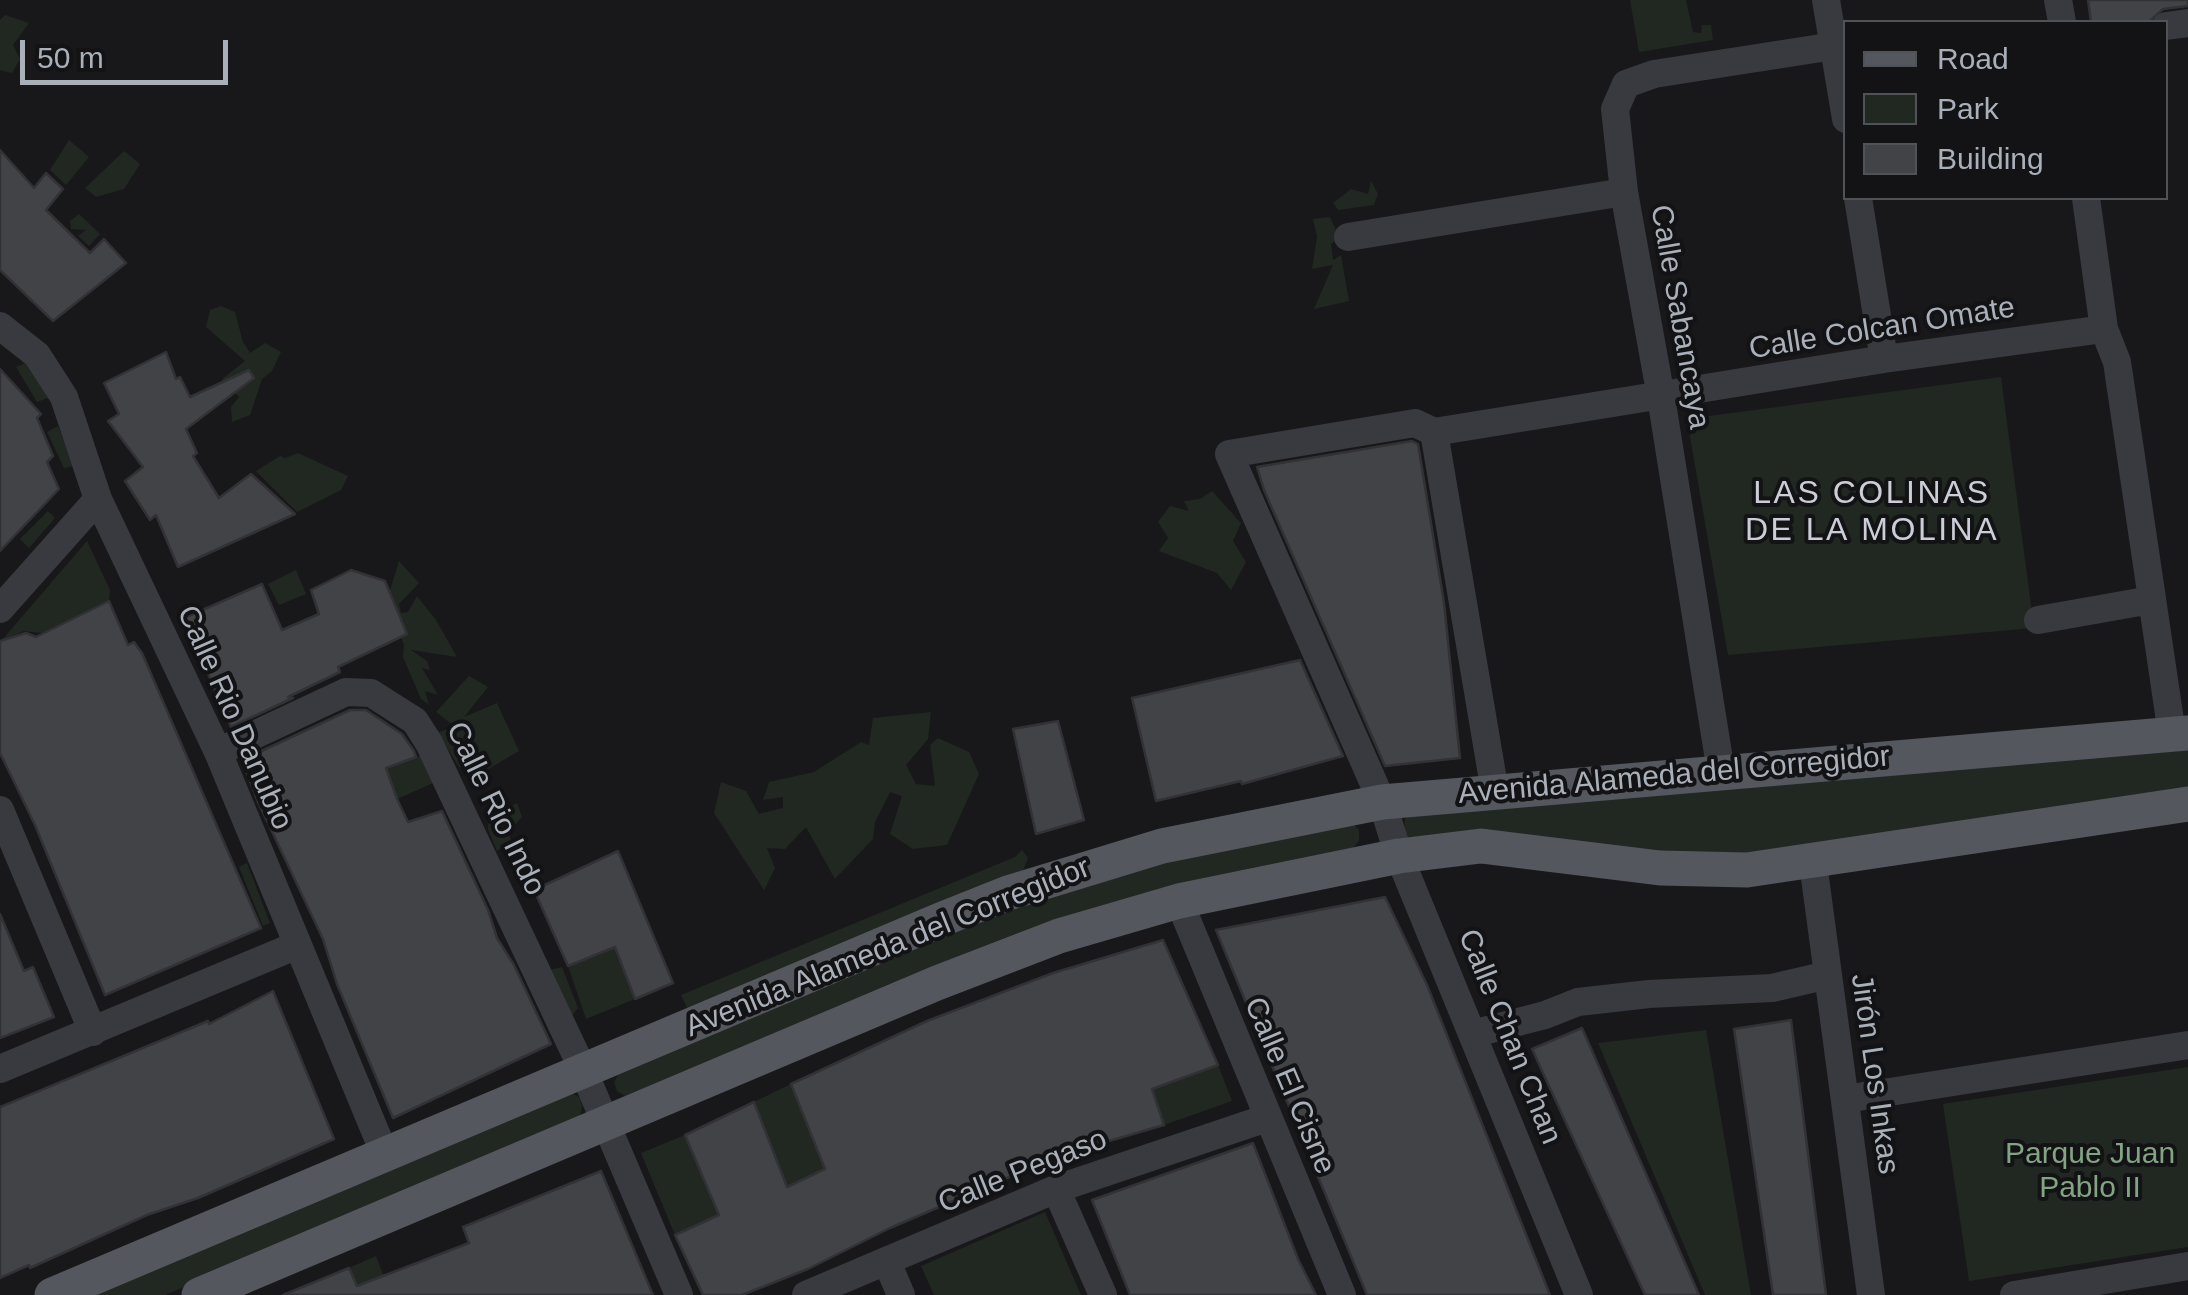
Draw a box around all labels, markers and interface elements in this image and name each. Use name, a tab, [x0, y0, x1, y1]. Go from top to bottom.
scale bar	[25, 20, 232, 82]
legend	[1843, 20, 2168, 200]
text: 50 m	[37, 41, 104, 74]
text: Road	[1937, 42, 2009, 75]
text: Park	[1937, 92, 1999, 125]
text: Building	[1937, 142, 2044, 175]
street label: Calle Sabancaya	[1642, 202, 1716, 432]
street label: Calle Colcan Omate	[1747, 290, 2017, 368]
district label: LAS COLINAS DE LA MOLINA	[1745, 475, 1999, 550]
street label: Calle Rio Danubio	[168, 600, 300, 836]
street label: Calle Rio Indo	[438, 716, 552, 902]
street label: Avenida Alameda del Corregidor	[1457, 739, 1891, 813]
street label: Avenida Alameda del Corregidor	[681, 850, 1095, 1046]
street label: Calle Chan Chan	[1450, 924, 1568, 1150]
street label: Jirón Los Inkas	[1842, 972, 1906, 1176]
street label: Calle El Cisne	[1236, 992, 1342, 1180]
street label: Calle Pegaso	[934, 1122, 1112, 1222]
park label: Parque Juan Pablo II	[2005, 1137, 2175, 1208]

